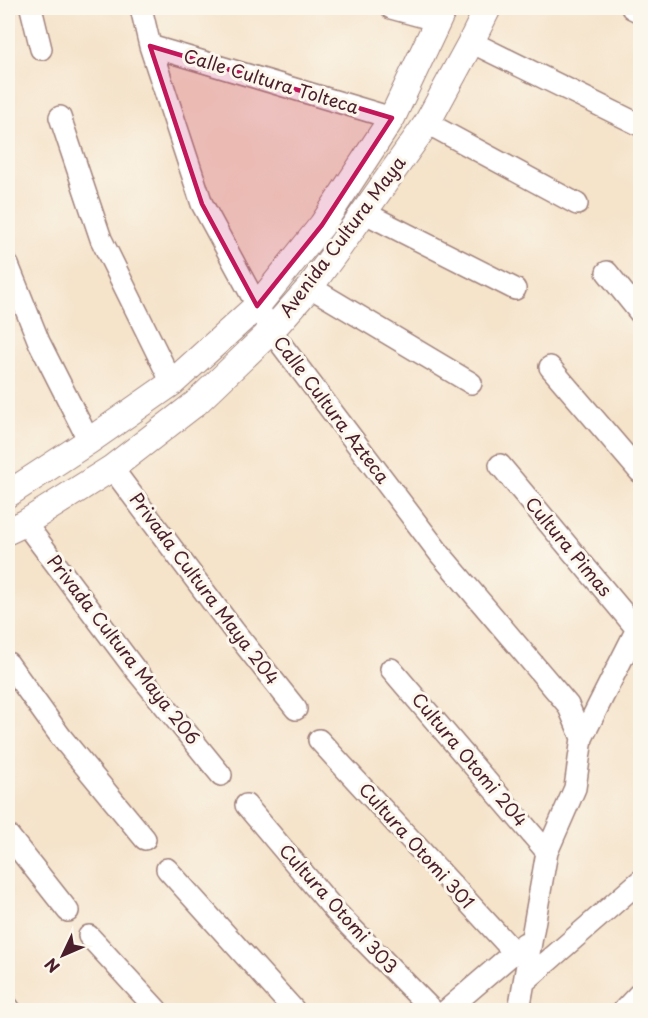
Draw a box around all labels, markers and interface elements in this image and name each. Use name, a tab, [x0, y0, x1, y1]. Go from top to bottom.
street label: Calle Cultura Tolteca	[181, 41, 363, 120]
street label: Avenida Cultura Maya	[272, 149, 412, 322]
street label: Calle Cultura Azteca	[268, 330, 397, 489]
street label: Privada Cultura Maya 204	[124, 486, 287, 690]
street label: Cultura Pimas	[519, 490, 619, 602]
street label: Privada Cultura Maya 206	[41, 548, 207, 750]
street label: Cultura Otomi 204	[406, 686, 534, 832]
street label: Cultura Otomi 301	[353, 776, 481, 914]
street label: Cultura Otomi 303	[273, 837, 405, 979]
north arrow	[33, 925, 93, 985]
text: N	[38, 953, 65, 979]

